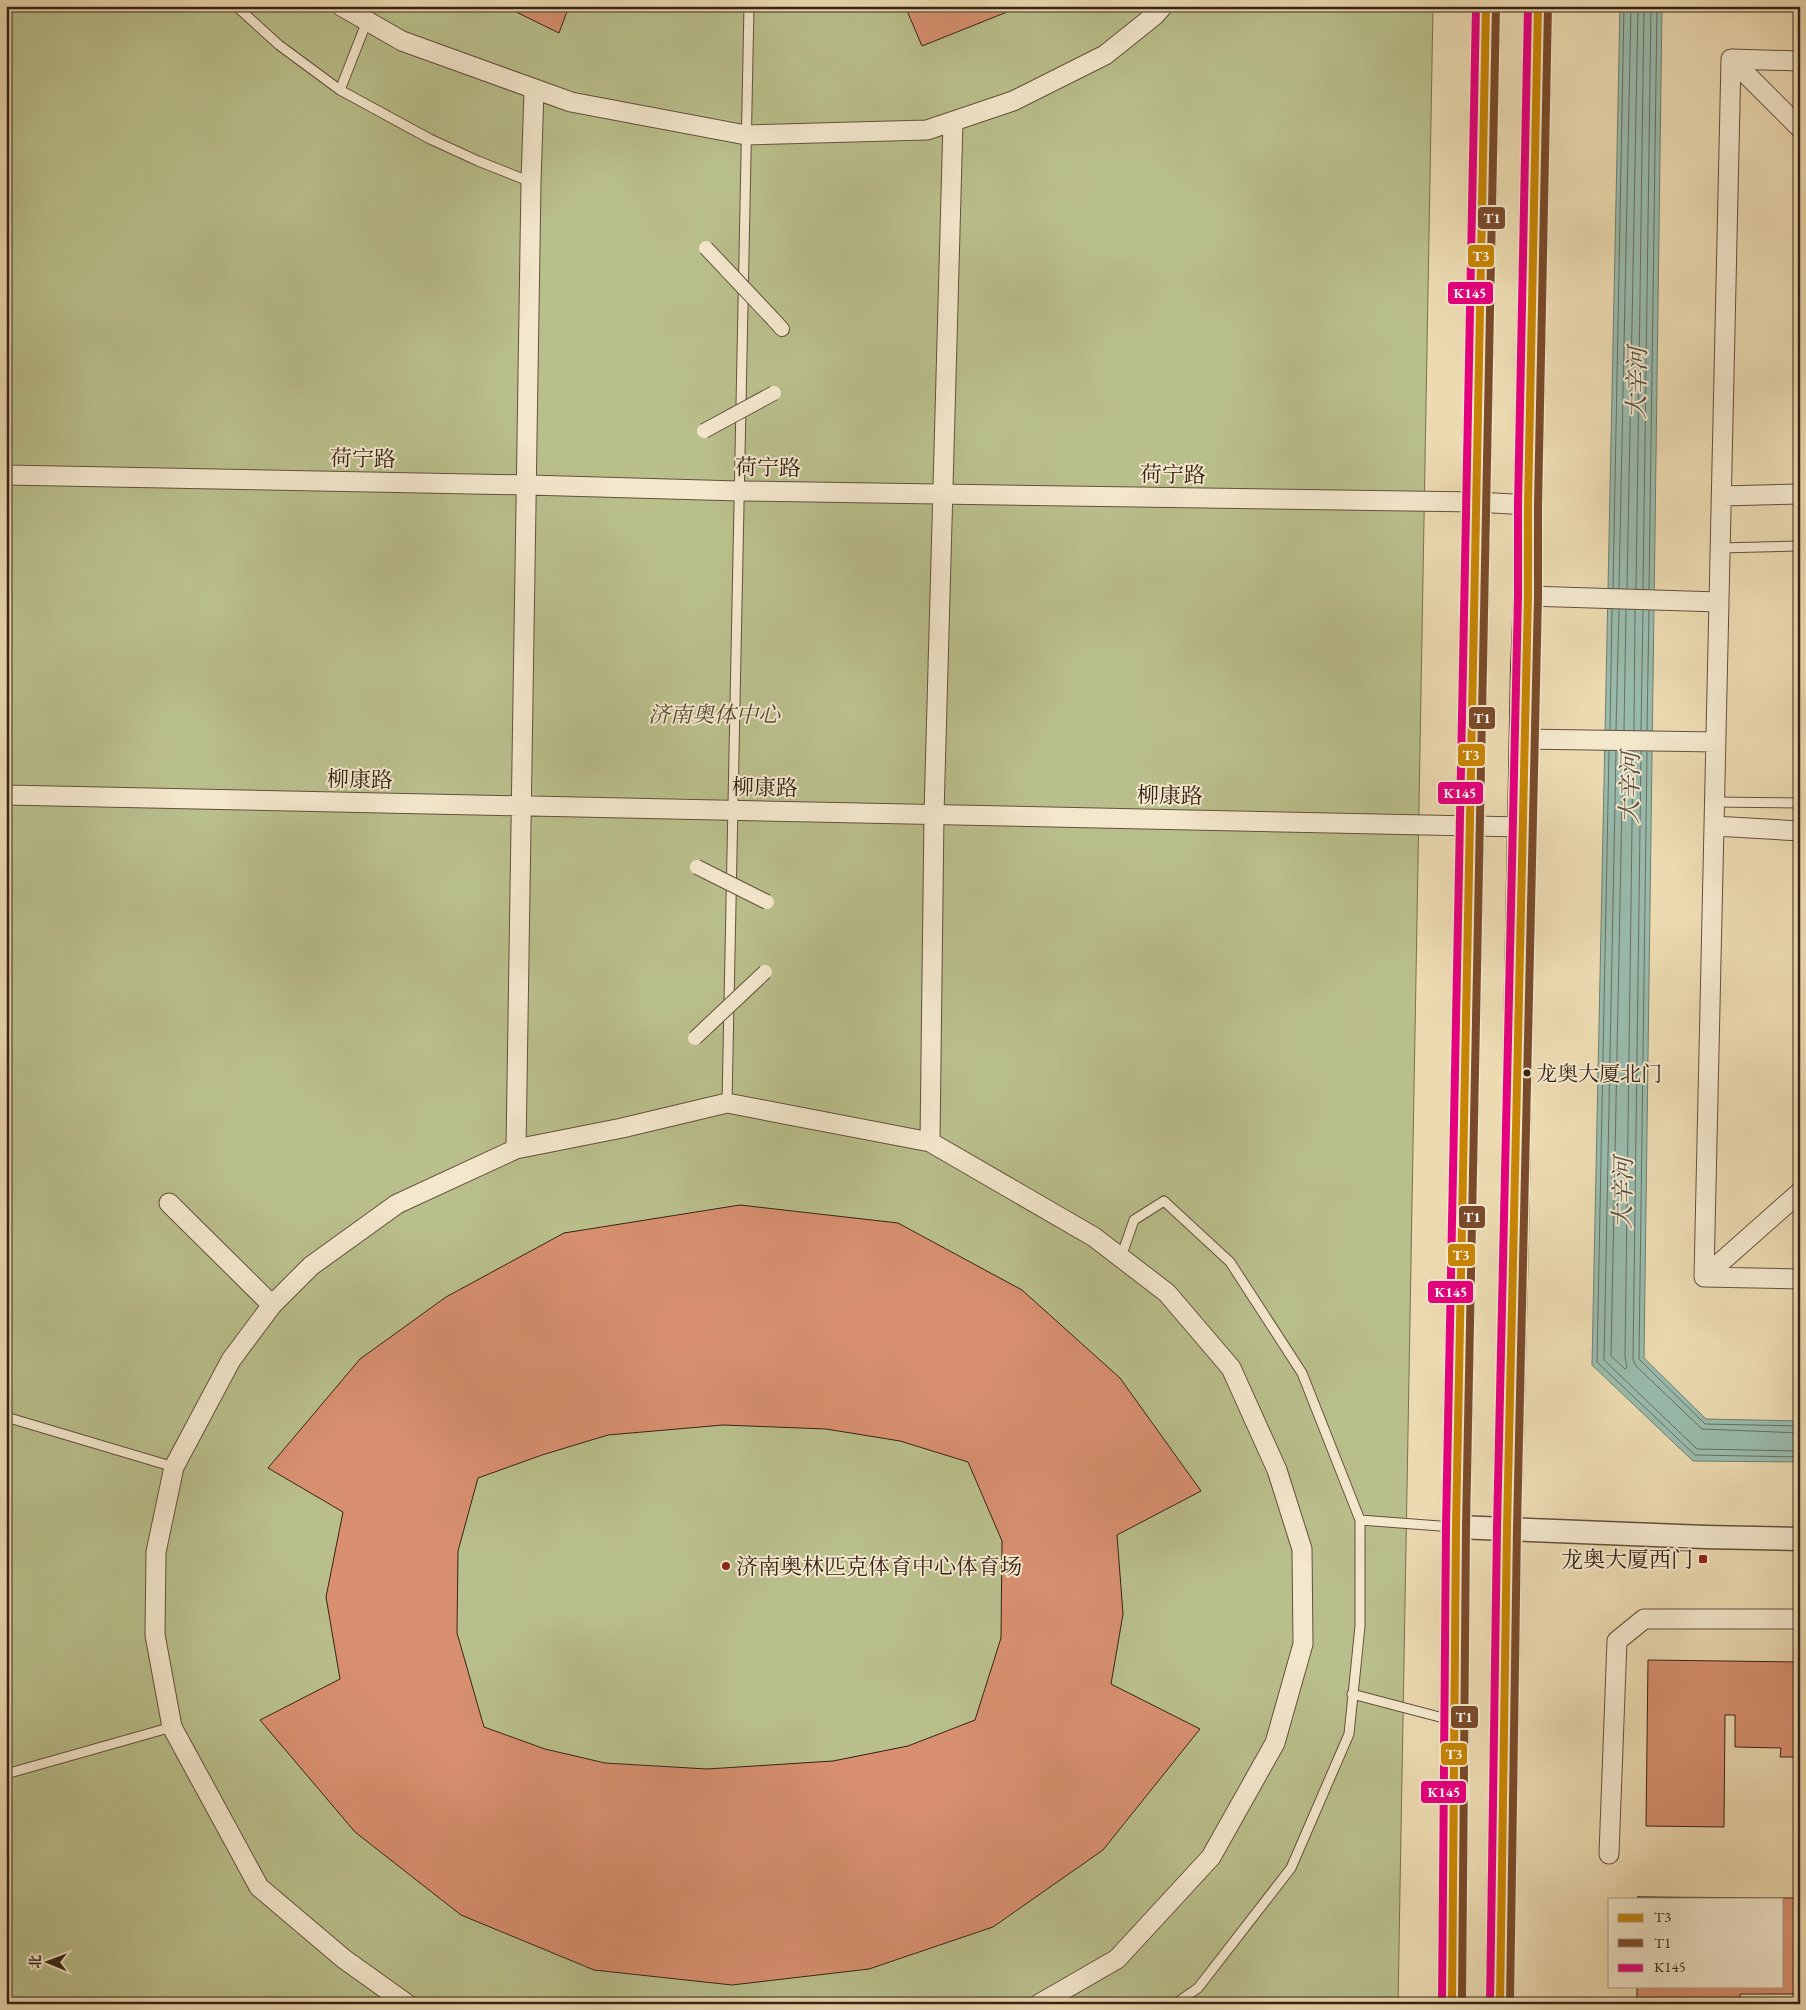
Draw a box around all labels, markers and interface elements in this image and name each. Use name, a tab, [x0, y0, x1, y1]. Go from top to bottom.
line badge: T1	[1477, 206, 1506, 230]
text: T1	[1483, 209, 1501, 227]
line badge: T3	[1467, 244, 1495, 268]
text: T3	[1472, 247, 1490, 265]
line badge: K145	[1447, 281, 1494, 305]
text: K145	[1454, 284, 1486, 302]
water label: 大辛河	[1620, 343, 1653, 419]
street label: 荷宁路	[330, 443, 396, 474]
street label: 荷宁路	[735, 452, 801, 483]
street label: 荷宁路	[1140, 459, 1206, 490]
park label: 济南奥体中心	[648, 700, 781, 729]
line badge: T1	[1468, 706, 1496, 730]
text: T1	[1473, 709, 1491, 727]
line badge: T3	[1457, 743, 1486, 767]
text: T3	[1462, 746, 1480, 764]
water label: 大辛河	[1613, 748, 1646, 824]
street label: 柳康路	[327, 764, 393, 795]
street label: 柳康路	[732, 772, 798, 803]
street label: 柳康路	[1137, 780, 1203, 811]
line badge: K145	[1437, 781, 1484, 805]
text: K145	[1444, 784, 1476, 802]
place label: 龙奥大厦北门	[1536, 1060, 1662, 1087]
marker: 龙奥大厦北门	[1522, 1068, 1532, 1078]
water label: 大辛河	[1606, 1153, 1639, 1229]
line badge: T1	[1458, 1205, 1486, 1229]
text: T1	[1463, 1208, 1481, 1226]
line badge: T3	[1447, 1243, 1476, 1267]
text: T3	[1452, 1246, 1470, 1264]
line badge: K145	[1427, 1280, 1474, 1304]
text: K145	[1435, 1283, 1467, 1301]
place label: 龙奥大厦西门	[1561, 1545, 1693, 1574]
place label: 济南奥林匹克体育中心体育场	[736, 1552, 1022, 1581]
marker: 龙奥大厦西门	[1697, 1553, 1709, 1565]
marker: 济南奥林匹克体育中心体育场	[720, 1560, 732, 1572]
line badge: T1	[1450, 1705, 1479, 1729]
text: T1	[1455, 1708, 1473, 1726]
line badge: T3	[1440, 1742, 1468, 1766]
text: T3	[1445, 1745, 1463, 1763]
line badge: K145	[1420, 1780, 1467, 1804]
text: K145	[1428, 1783, 1460, 1801]
legend	[1608, 1898, 1784, 1988]
text: T3	[1654, 1907, 1671, 1926]
text: T1	[1654, 1933, 1671, 1952]
north arrow	[22, 1938, 72, 1988]
text: 北	[26, 1955, 44, 1969]
text: K145	[1654, 1957, 1686, 1976]

